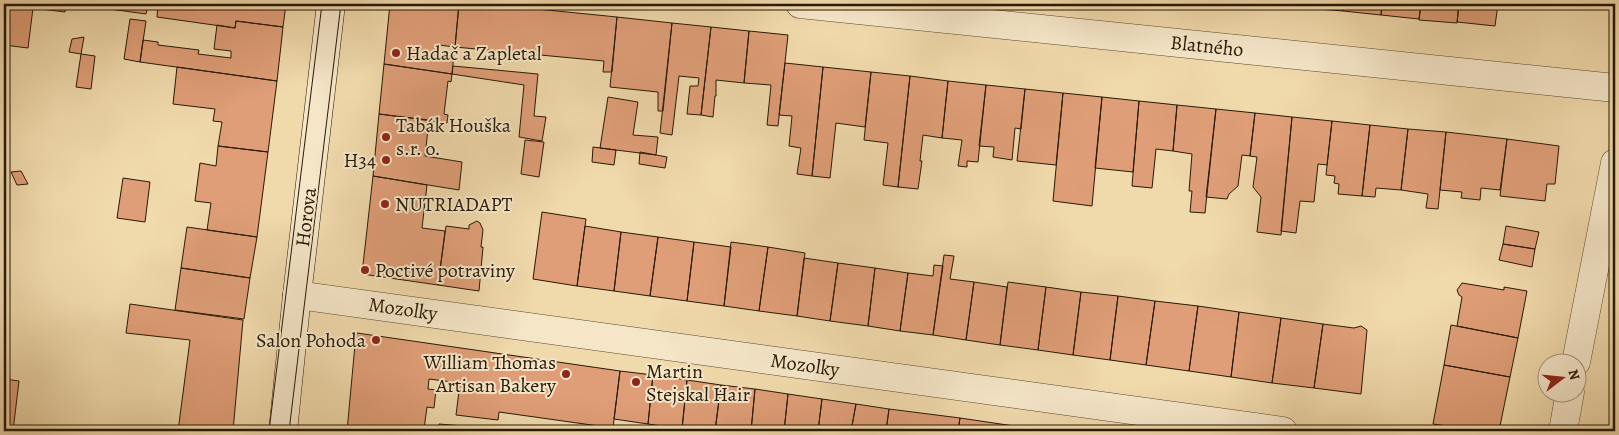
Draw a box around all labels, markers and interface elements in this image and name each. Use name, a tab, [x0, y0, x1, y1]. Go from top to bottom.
street label: Blatného	[1169, 29, 1245, 63]
place label: Hadač a Zapletal	[406, 40, 542, 67]
marker: Hadač a Zapletal	[390, 47, 402, 59]
place label: Tabák Houška s.r. o.	[396, 112, 512, 162]
marker: Tabák Houška s.r. o.	[380, 131, 392, 143]
place label: H34	[344, 147, 376, 174]
marker: H34	[380, 154, 392, 166]
street label: Horova	[289, 185, 323, 248]
place label: NUTRIADAPT	[395, 191, 512, 218]
marker: NUTRIADAPT	[379, 198, 391, 210]
place label: Poctivé potraviny	[375, 257, 516, 284]
marker: Poctivé potraviny	[359, 264, 371, 276]
street label: Mozolky	[367, 291, 440, 327]
place label: Salon Pohoda	[256, 327, 367, 354]
marker: Salon Pohoda	[370, 334, 382, 346]
street label: Mozolky	[769, 347, 842, 383]
place label: William Thomas Artisan Bakery	[422, 349, 557, 399]
north arrow	[1536, 352, 1586, 402]
place label: Martin Stejskal Hair	[646, 358, 751, 408]
text: N	[1563, 367, 1585, 382]
marker: William Thomas Artisan Bakery	[560, 368, 572, 380]
marker: Martin Stejskal Hair	[630, 376, 642, 388]

